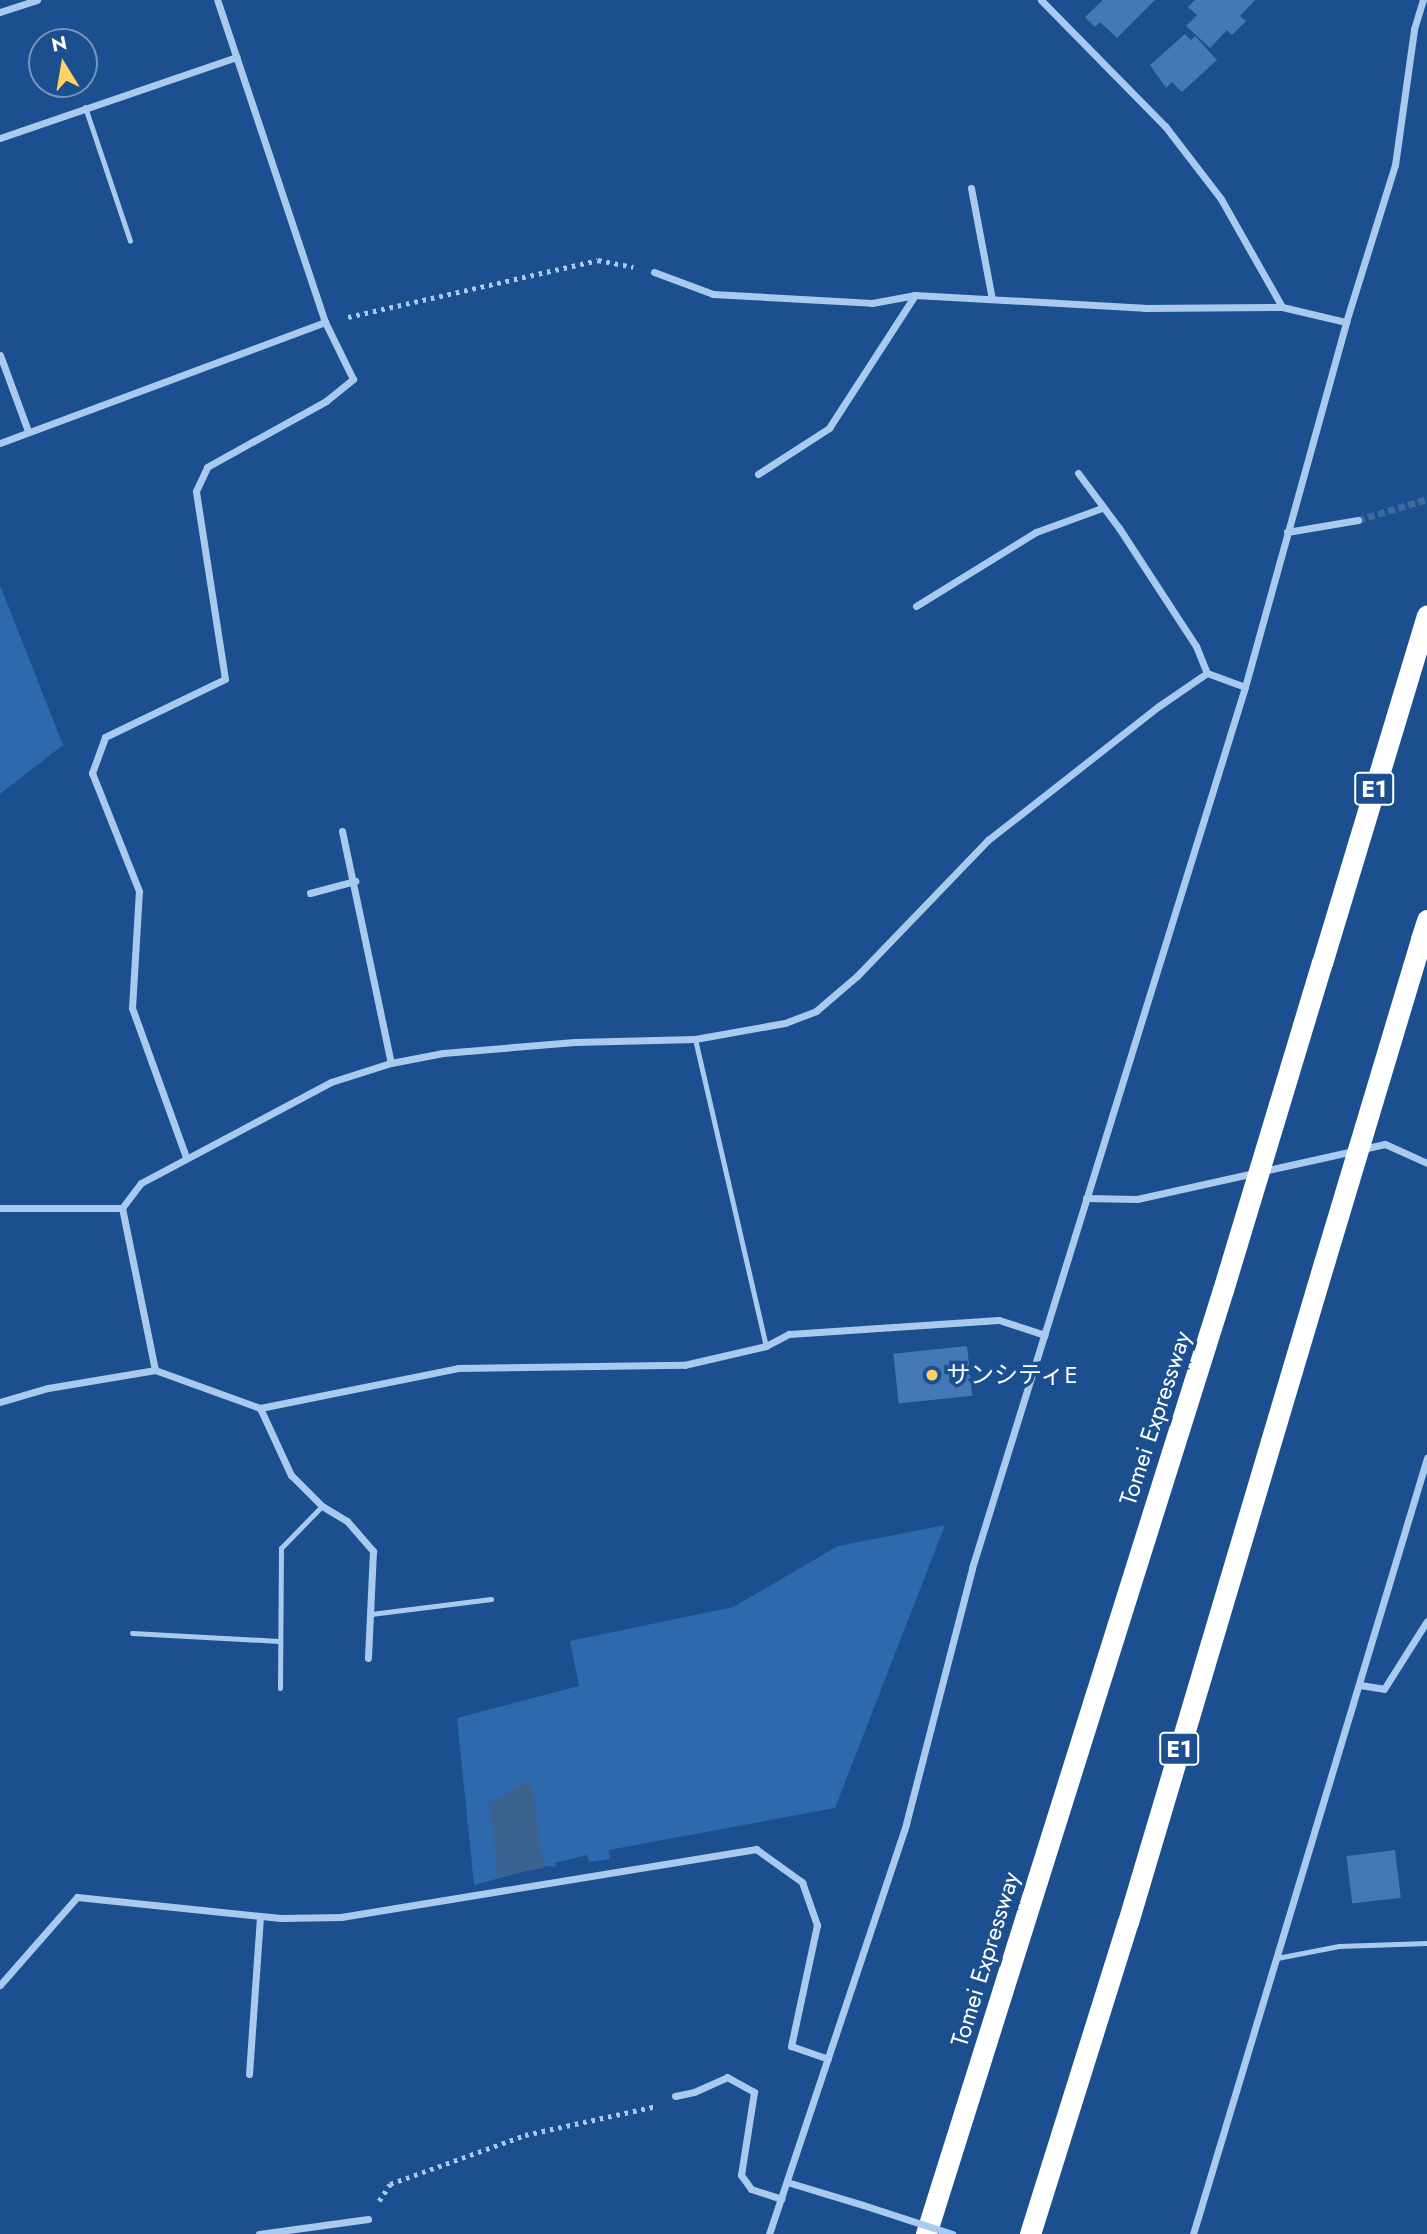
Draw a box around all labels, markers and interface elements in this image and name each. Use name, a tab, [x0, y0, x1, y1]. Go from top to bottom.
north arrow	[28, 28, 98, 98]
text: N	[49, 29, 69, 59]
road number: E1	[1353, 769, 1395, 808]
street label: Tomei Expressway	[1113, 1327, 1197, 1509]
place label: サンシティE	[946, 1361, 1079, 1389]
marker: サンシティE	[924, 1367, 940, 1383]
road number: E1	[1158, 1730, 1200, 1768]
street label: Tomei Expressway	[945, 1868, 1025, 2050]

